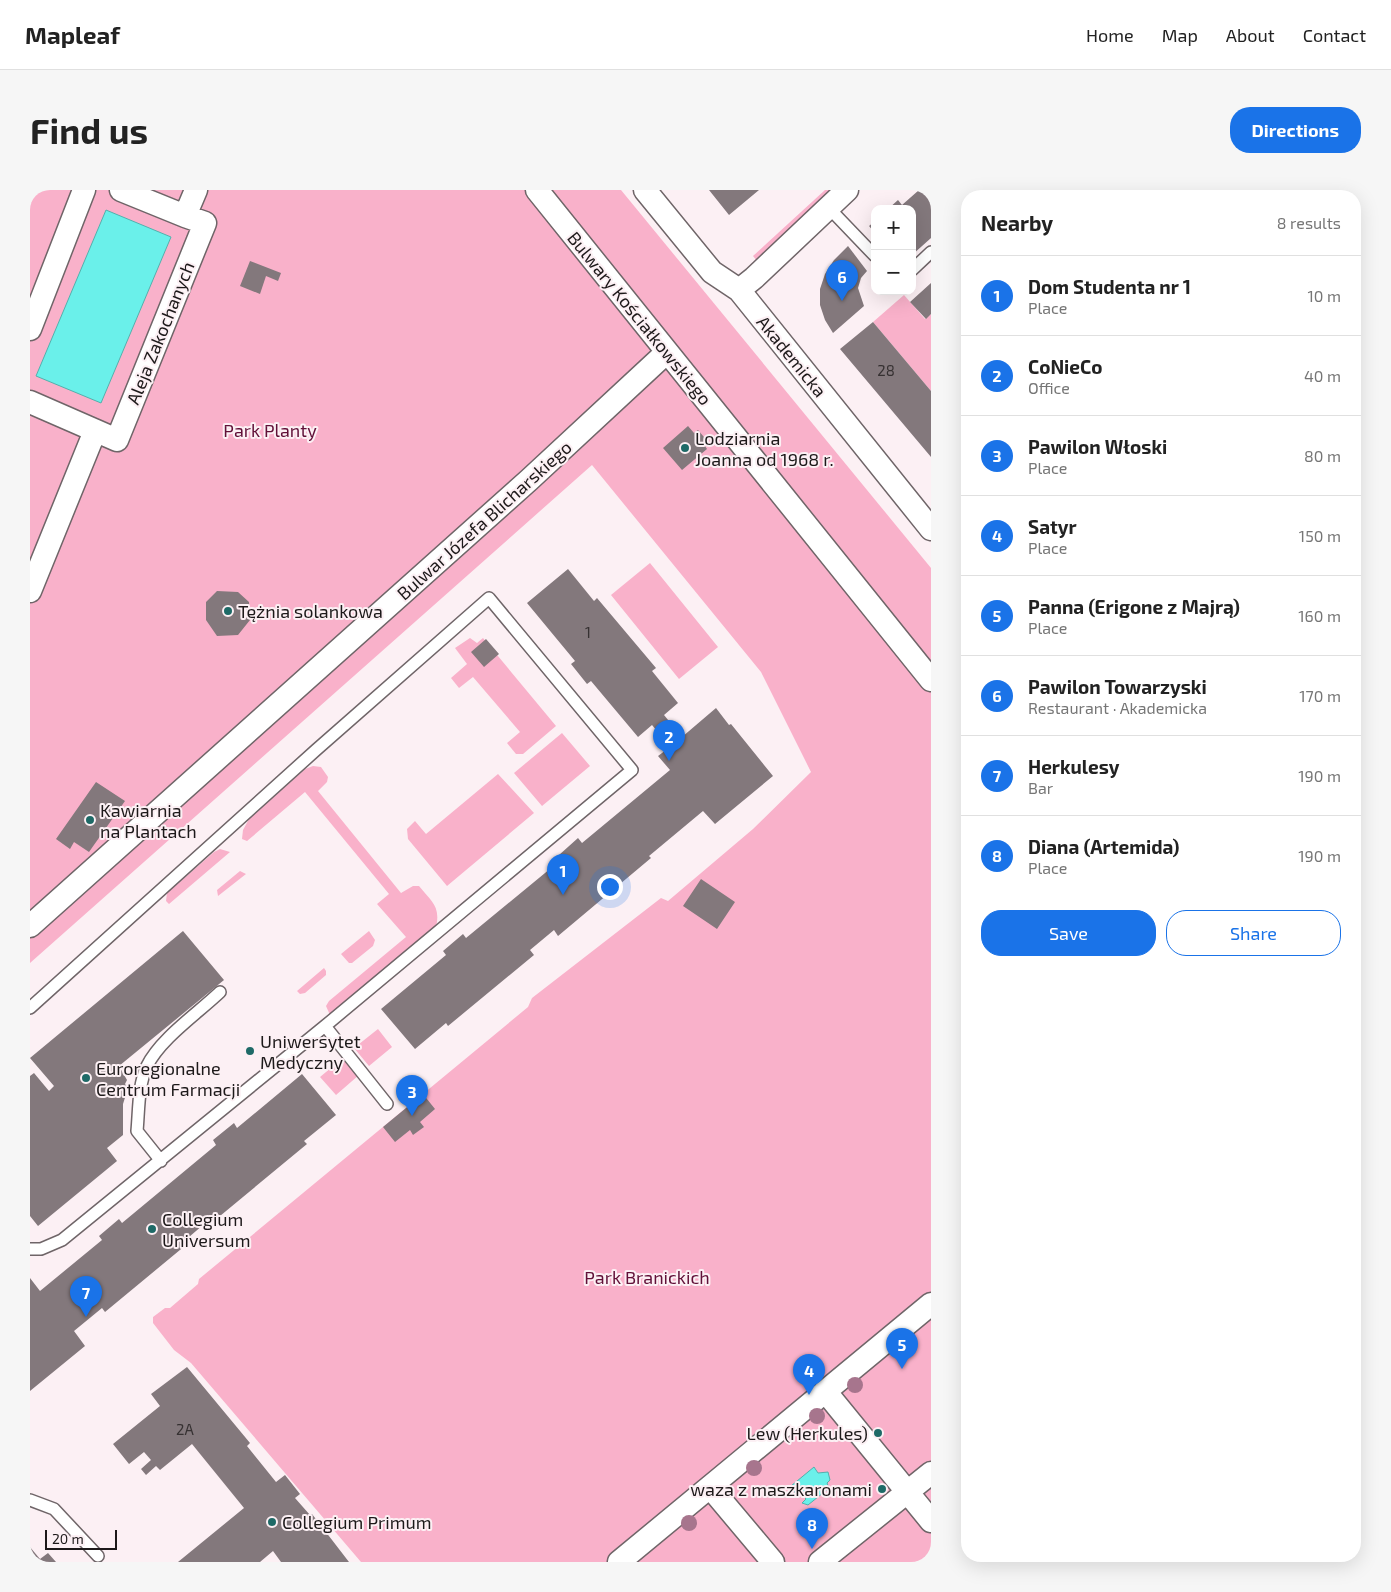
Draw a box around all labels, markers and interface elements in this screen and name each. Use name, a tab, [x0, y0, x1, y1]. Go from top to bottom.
text: Mapleaf	[25, 20, 120, 49]
text: Home	[1086, 24, 1134, 46]
text: Map	[1162, 24, 1198, 46]
text: About	[1226, 24, 1275, 46]
text: Contact	[1303, 24, 1366, 46]
button: Directions	[1230, 107, 1361, 153]
text: Find us	[30, 109, 148, 151]
map controls	[871, 205, 916, 295]
button: +	[871, 205, 916, 250]
text: Nearby	[981, 210, 1053, 235]
text: 8 results	[1277, 213, 1341, 232]
street label: Bulwary Kościałkowskiego	[563, 227, 717, 409]
button: −	[871, 250, 916, 295]
street label: Aleja Zakochanych	[121, 258, 199, 408]
pin: 6	[826, 260, 858, 301]
text: Dom Studenta nr 1	[1028, 275, 1191, 298]
text: 1	[994, 286, 1000, 305]
text: 10 m	[1307, 286, 1341, 305]
text: Place	[1028, 298, 1067, 317]
street label: Akademicka	[753, 311, 831, 401]
text: CoNieCo	[1028, 355, 1102, 378]
house number: 28	[877, 361, 895, 379]
text: 2	[992, 366, 1002, 385]
text: 40 m	[1304, 366, 1341, 385]
text: Office	[1028, 378, 1070, 397]
park label: Park Planty	[223, 419, 317, 441]
place label: Lodziarnia Joanna od 1968 r.	[695, 427, 834, 470]
text: Pawilon Włoski	[1028, 435, 1167, 458]
street label: Bulwar Józefa Blicharskiego	[392, 436, 576, 604]
marker: Lodziarnia Joanna od 1968 r.	[679, 442, 691, 454]
text: 3	[992, 446, 1002, 465]
text: 80 m	[1304, 446, 1341, 465]
text: Place	[1028, 458, 1067, 477]
text: Satyr	[1028, 515, 1077, 538]
text: 4	[992, 526, 1002, 545]
text: 150 m	[1299, 526, 1341, 545]
text: Place	[1028, 538, 1067, 557]
text: Panna (Erigone z Majrą)	[1028, 595, 1240, 618]
place label: Tężnia solankowa	[238, 600, 383, 622]
marker: Tężnia solankowa	[222, 605, 234, 617]
text: 5	[993, 606, 1001, 625]
text: 160 m	[1298, 606, 1341, 625]
text: Place	[1028, 618, 1067, 637]
house number: 1	[585, 623, 591, 641]
text: Pawilon Towarzyski	[1028, 675, 1207, 698]
text: 6	[992, 686, 1002, 705]
text: 170 m	[1299, 686, 1341, 705]
text: Restaurant · Akademicka	[1028, 698, 1207, 717]
pin: 2	[653, 720, 685, 761]
text: Herkulesy	[1028, 755, 1120, 778]
text: 7	[993, 766, 1001, 785]
text: 190 m	[1298, 766, 1341, 785]
text: Bar	[1028, 778, 1053, 797]
place label: Kawiarnia na Plantach	[100, 799, 197, 842]
marker: Kawiarnia na Plantach	[84, 814, 96, 826]
text: Diana (Artemida)	[1028, 835, 1180, 858]
text: 8	[992, 846, 1002, 865]
text: 190 m	[1298, 846, 1341, 865]
pin: 1	[547, 854, 579, 895]
text: Place	[1028, 858, 1067, 877]
your location	[597, 874, 623, 900]
button: Save	[981, 910, 1156, 956]
button: Share	[1166, 910, 1341, 956]
place label: Uniwersytet Medyczny	[260, 1030, 361, 1073]
marker: Uniwersytet Medyczny	[244, 1045, 256, 1057]
place label: Euroregionalne Centrum Farmacji	[96, 1057, 240, 1100]
marker: Euroregionalne Centrum Farmacji	[80, 1072, 92, 1084]
pin: 3	[396, 1075, 428, 1116]
place label: Collegium Universum	[162, 1208, 250, 1251]
marker: Collegium Universum	[146, 1223, 158, 1235]
park label: Park Branickich	[584, 1266, 710, 1288]
pin: 7	[70, 1276, 102, 1317]
pin: 5	[886, 1328, 918, 1369]
pin: 4	[793, 1354, 825, 1395]
house number: 2A	[176, 1420, 195, 1438]
place label: Lew (Herkules)	[747, 1422, 868, 1444]
marker: Lew (Herkules)	[872, 1427, 884, 1439]
place label: waza z maszkaronami	[690, 1478, 872, 1500]
marker: waza z maszkaronami	[876, 1483, 888, 1495]
pin: 8	[796, 1508, 828, 1549]
place label: Collegium Primum	[282, 1511, 432, 1533]
marker: Collegium Primum	[266, 1516, 278, 1528]
scale bar	[45, 1527, 118, 1550]
text: 20 m	[52, 1530, 84, 1547]

